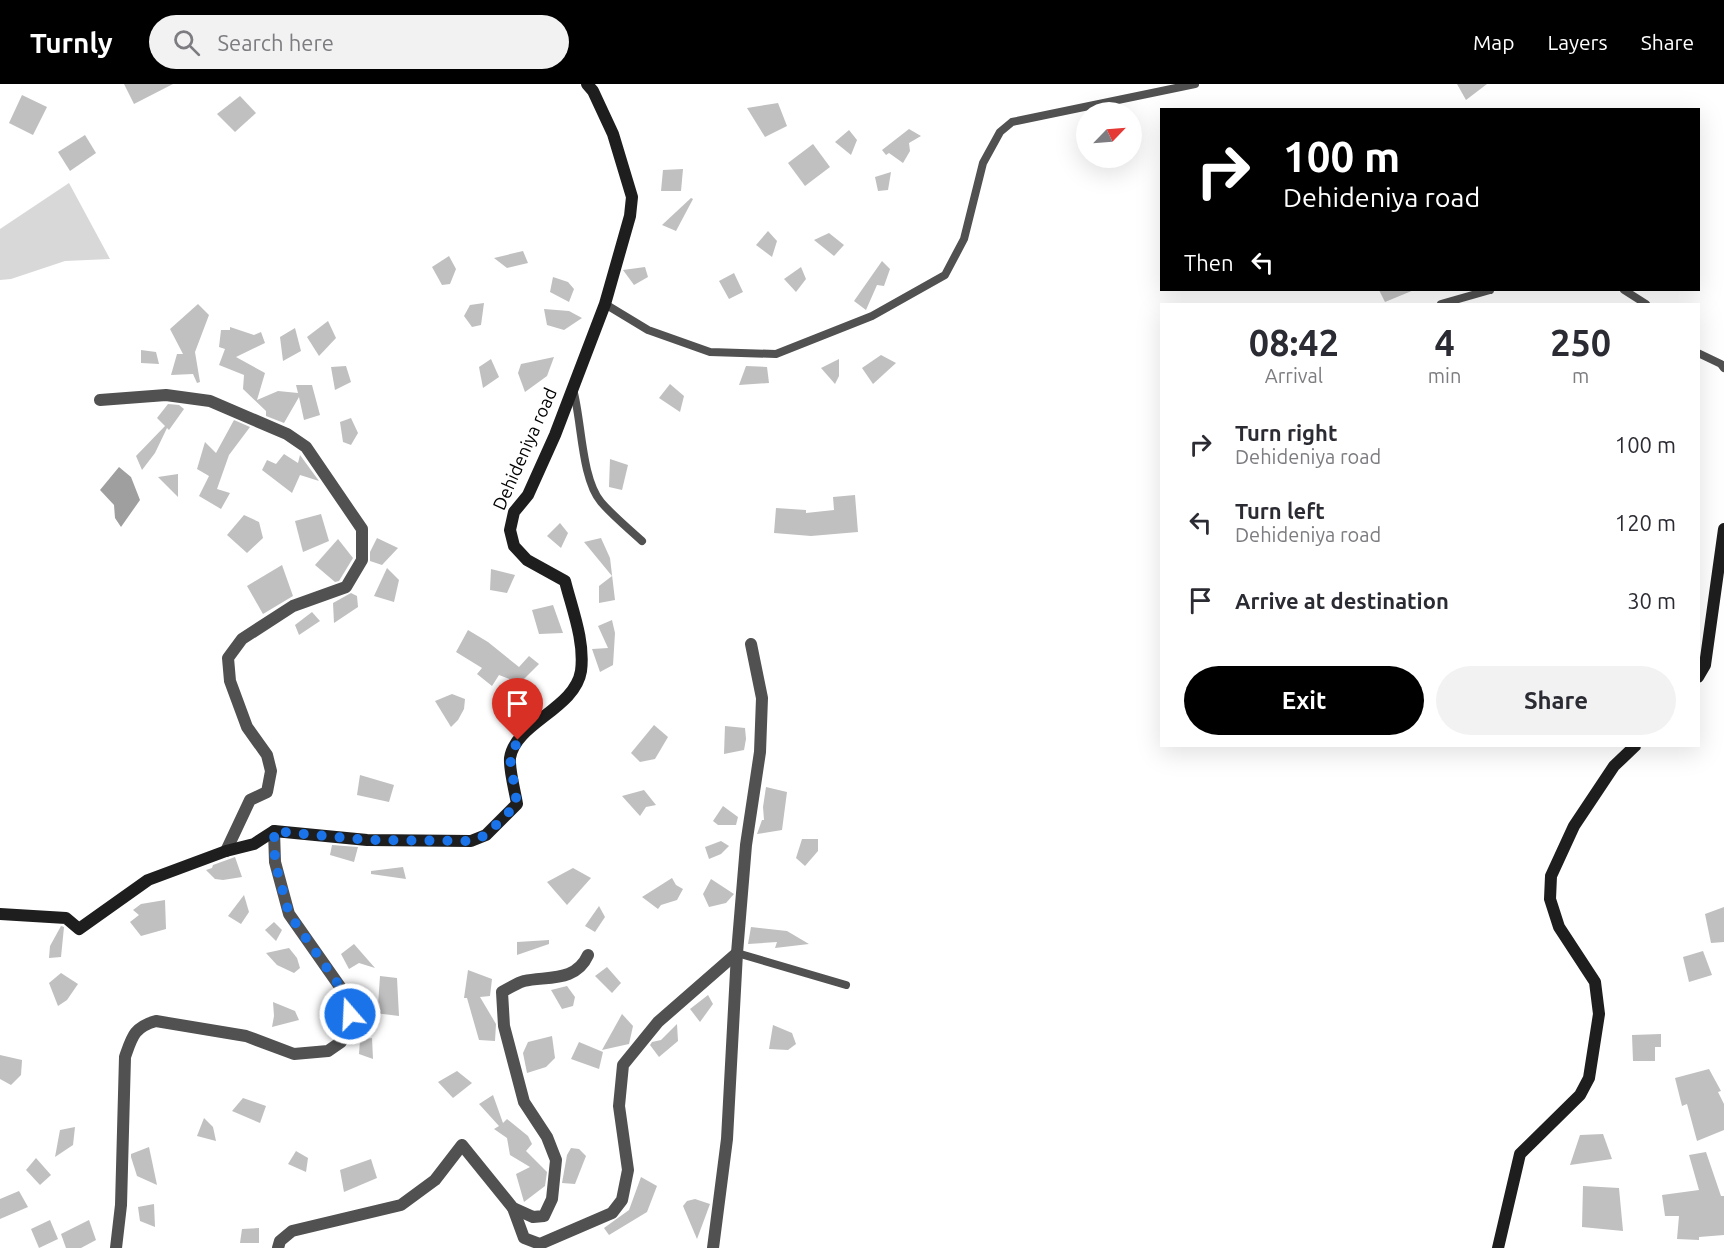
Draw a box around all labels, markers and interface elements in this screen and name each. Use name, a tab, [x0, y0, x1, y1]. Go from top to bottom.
search box	[149, 15, 569, 69]
icon: search	[170, 26, 203, 59]
text: Turnly	[30, 27, 113, 58]
text: Search here	[218, 30, 334, 55]
text: Map	[1473, 30, 1514, 54]
text: Layers	[1547, 30, 1608, 54]
text: Share	[1641, 30, 1694, 54]
north arrow	[1076, 102, 1142, 168]
map controls	[1076, 102, 1142, 168]
icon: right	[1184, 132, 1262, 210]
text: 100 m	[1283, 133, 1400, 180]
text: Dehideniya road	[1283, 182, 1480, 212]
icon: left	[1246, 246, 1279, 279]
text: Then	[1184, 250, 1234, 275]
text: 08:42	[1249, 322, 1339, 363]
text: 4	[1434, 322, 1455, 363]
text: 250	[1550, 322, 1611, 363]
text: Arrival	[1265, 364, 1323, 387]
text: min	[1428, 364, 1461, 387]
text: m	[1572, 364, 1589, 387]
street label: Dehideniya road	[488, 384, 560, 513]
text: Turn right	[1235, 420, 1337, 445]
icon: right	[1184, 428, 1217, 461]
text: 100 m	[1615, 432, 1676, 457]
text: Dehideniya road	[1235, 445, 1381, 468]
text: Turn left	[1235, 498, 1325, 523]
icon: left	[1184, 506, 1217, 539]
text: 120 m	[1615, 510, 1676, 535]
text: Dehideniya road	[1235, 523, 1381, 546]
icon: arrive	[1184, 584, 1217, 617]
text: Arrive at destination	[1235, 588, 1449, 613]
text: 30 m	[1627, 588, 1676, 613]
button: Exit	[1184, 666, 1424, 735]
button: Share	[1436, 666, 1676, 735]
pin	[492, 678, 543, 740]
icon: arrive	[501, 687, 534, 720]
position arrow	[318, 982, 382, 1046]

